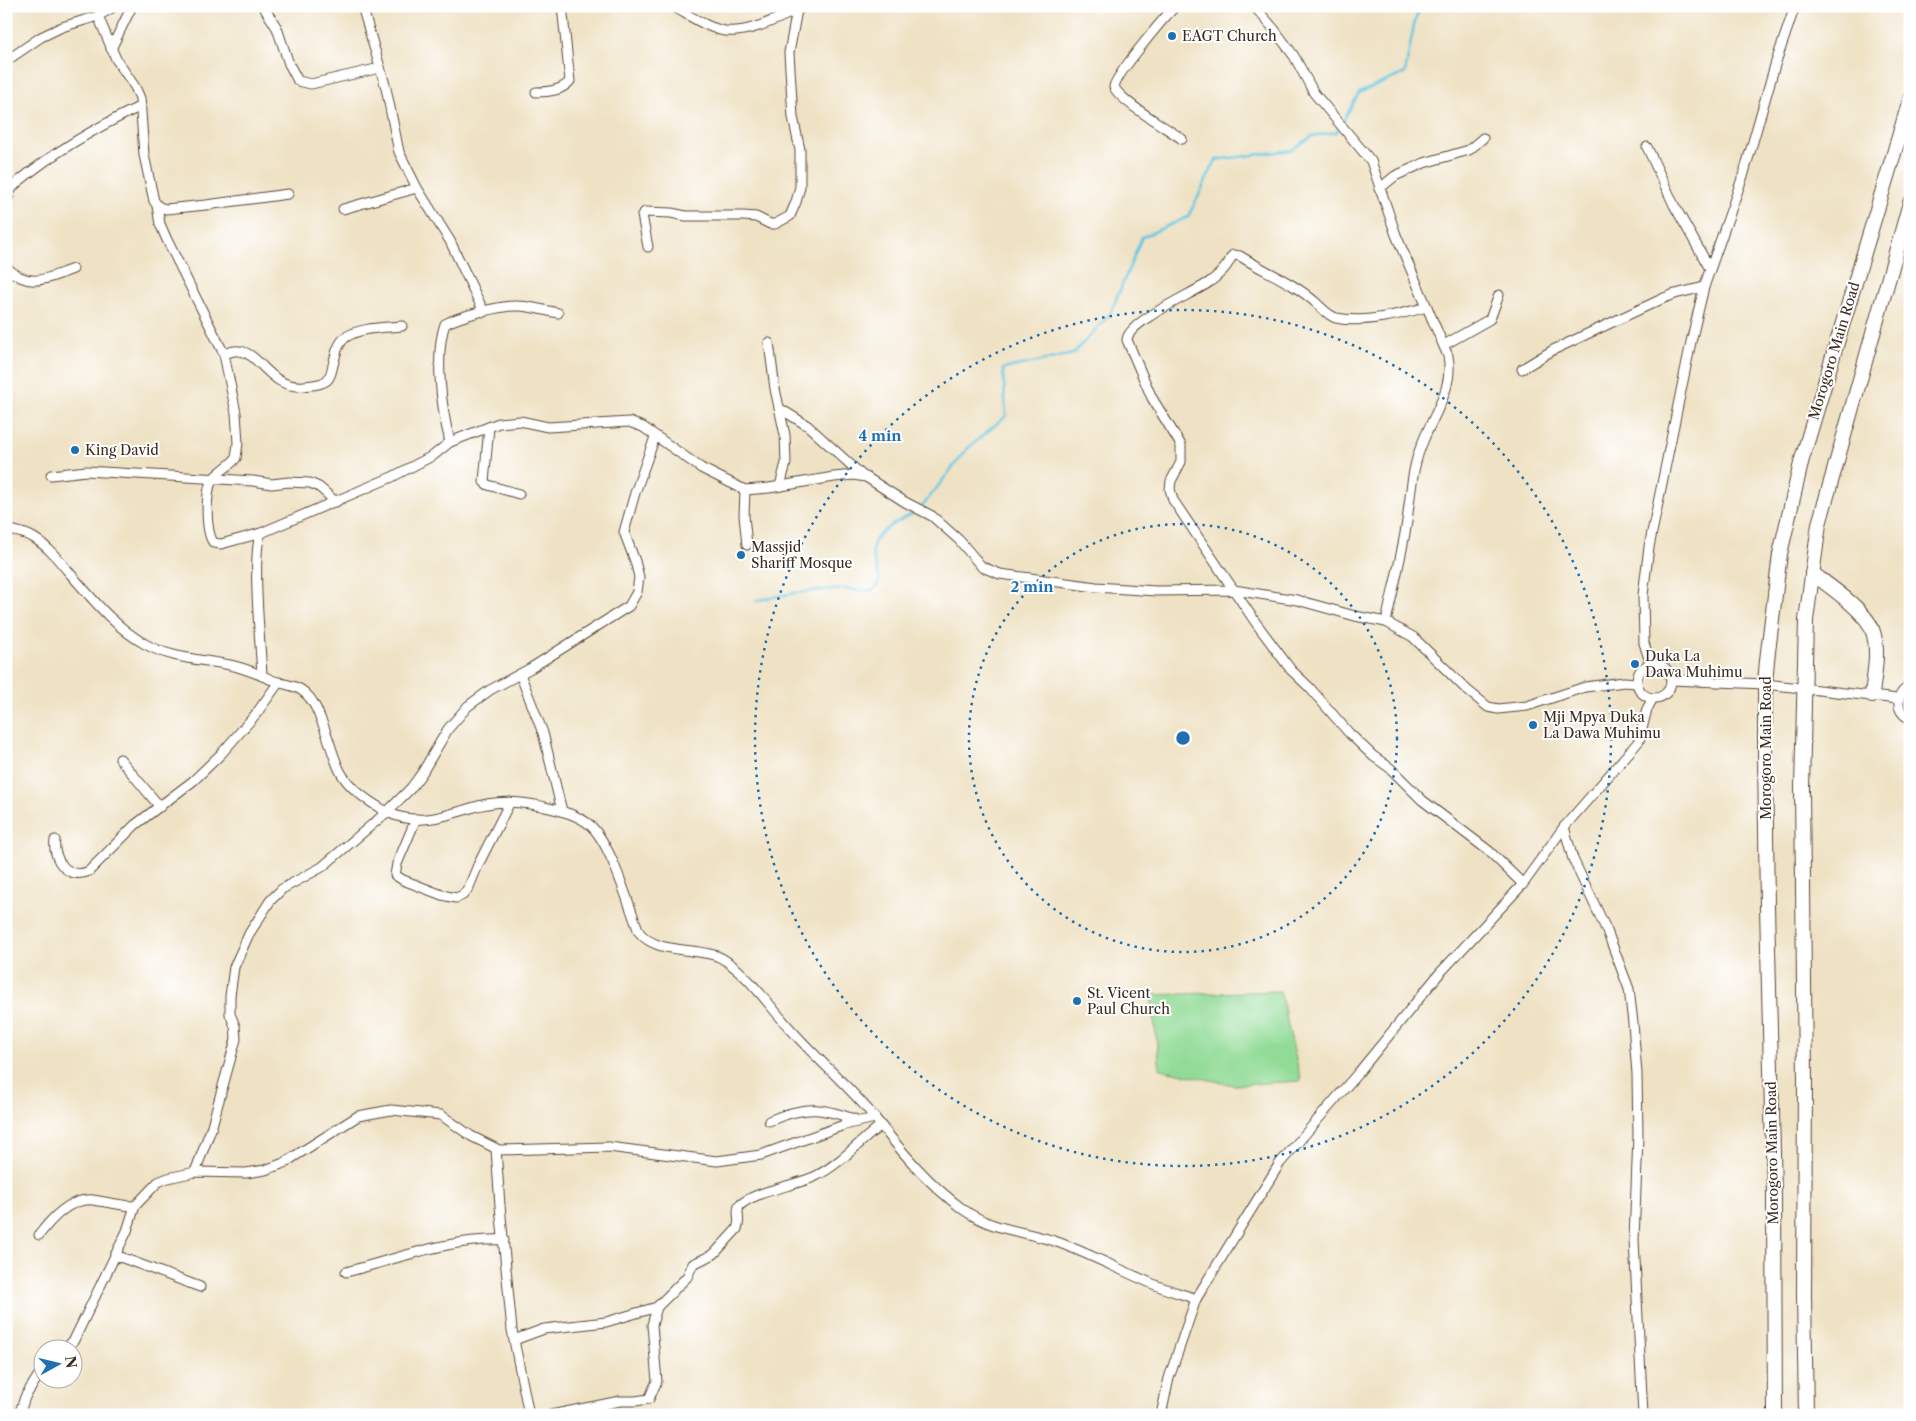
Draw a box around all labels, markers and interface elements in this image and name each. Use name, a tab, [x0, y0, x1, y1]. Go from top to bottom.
place label: EAGT Church	[1182, 27, 1277, 45]
marker: EAGT Church	[1166, 30, 1178, 42]
street label: Morogoro Main Road	[1804, 279, 1864, 422]
text: 4 min	[858, 426, 902, 445]
place label: King David	[85, 441, 159, 459]
marker: King David	[69, 444, 81, 456]
place label: Massjid Shariff Mosque	[751, 538, 853, 572]
marker: Massjid Shariff Mosque	[735, 549, 747, 561]
text: 2 min	[1010, 577, 1054, 596]
place label: Duka La Dawa Muhimu	[1645, 647, 1743, 681]
marker: Duka La Dawa Muhimu	[1629, 658, 1641, 670]
street label: Morogoro Main Road	[1757, 676, 1775, 820]
place label: Mji Mpya Duka La Dawa Muhimu	[1543, 708, 1661, 742]
marker: Mji Mpya Duka La Dawa Muhimu	[1527, 719, 1539, 731]
centre of rings	[1174, 729, 1192, 747]
place label: St. Vicent Paul Church	[1087, 984, 1170, 1018]
marker: St. Vicent Paul Church	[1071, 995, 1083, 1007]
street label: Morogoro Main Road	[1762, 1081, 1782, 1225]
north arrow	[32, 1338, 82, 1388]
text: N	[61, 1355, 81, 1369]

